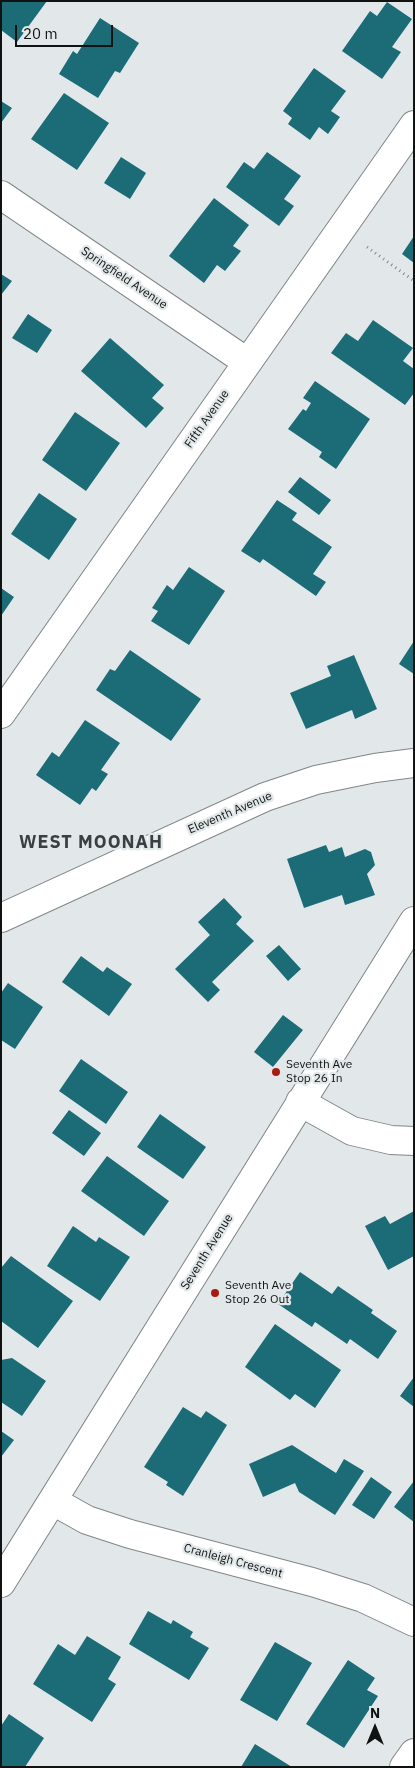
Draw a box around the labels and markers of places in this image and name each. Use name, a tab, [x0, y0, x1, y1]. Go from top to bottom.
place label: Seventh Ave Stop 26 In	[286, 1058, 352, 1086]
marker: Seventh Ave Stop 26 In	[270, 1066, 282, 1078]
place label: Seventh Ave Stop 26 Out	[225, 1279, 291, 1307]
marker: Seventh Ave Stop 26 Out	[209, 1287, 221, 1299]

